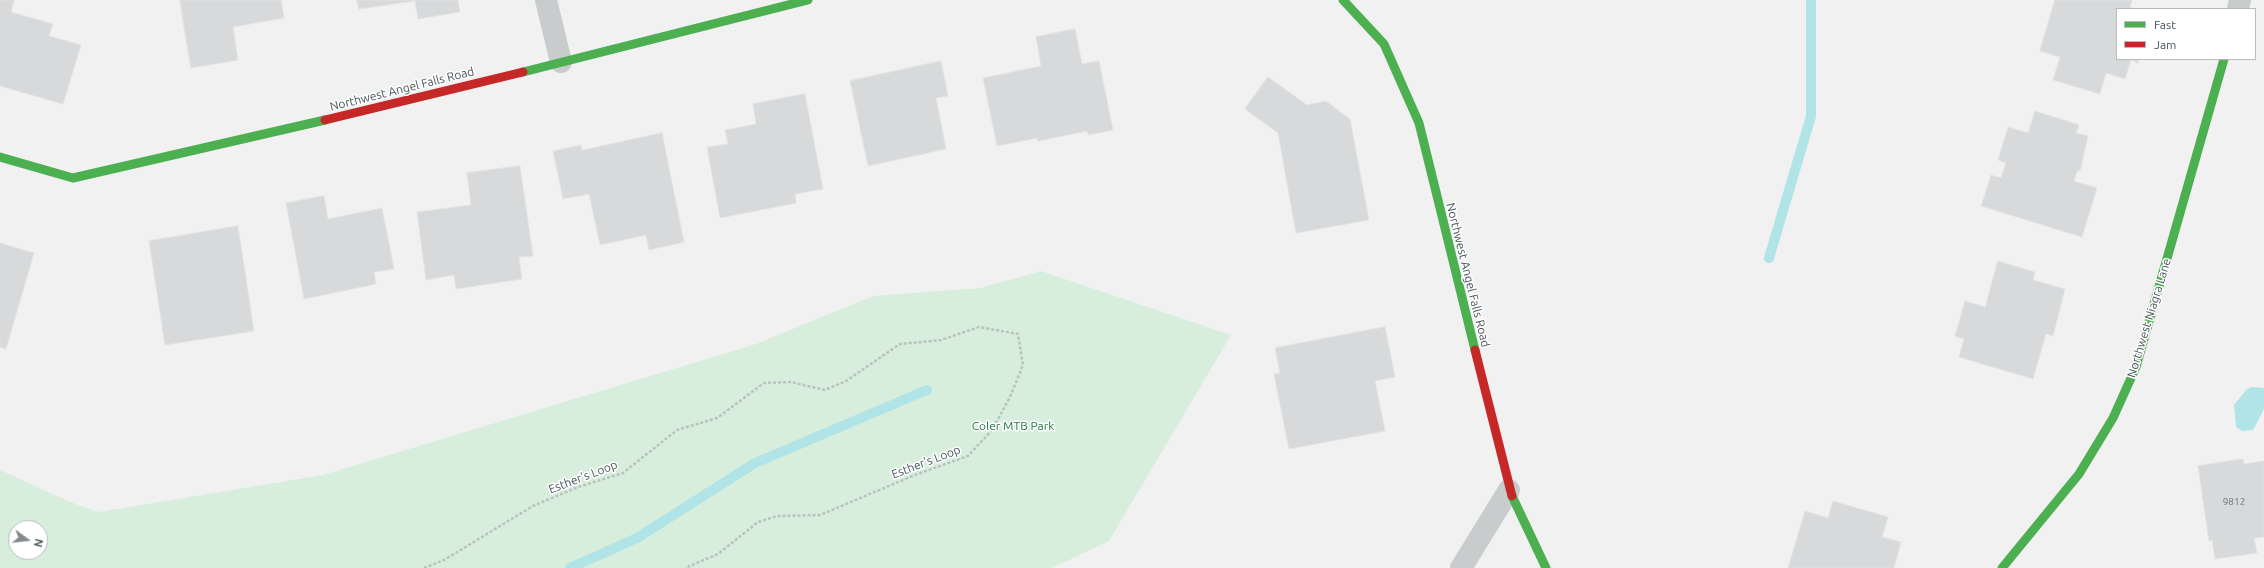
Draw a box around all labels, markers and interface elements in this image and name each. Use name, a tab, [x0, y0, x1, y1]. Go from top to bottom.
legend	[2116, 8, 2256, 60]
text: Fast	[2154, 18, 2176, 31]
text: Jam	[2154, 38, 2176, 51]
street label: Northwest Angel Falls Road	[328, 64, 476, 114]
street label: Northwest Angel Falls Road	[1443, 201, 1493, 349]
street label: Northwest Niagra Lane	[2124, 257, 2174, 379]
park label: Coler MTB Park	[972, 419, 1054, 433]
street label: Esther's Loop	[889, 442, 963, 482]
street label: Esther's Loop	[546, 457, 620, 497]
house number: 9812	[2223, 496, 2245, 508]
north arrow	[8, 520, 48, 560]
text: N	[32, 537, 45, 548]

